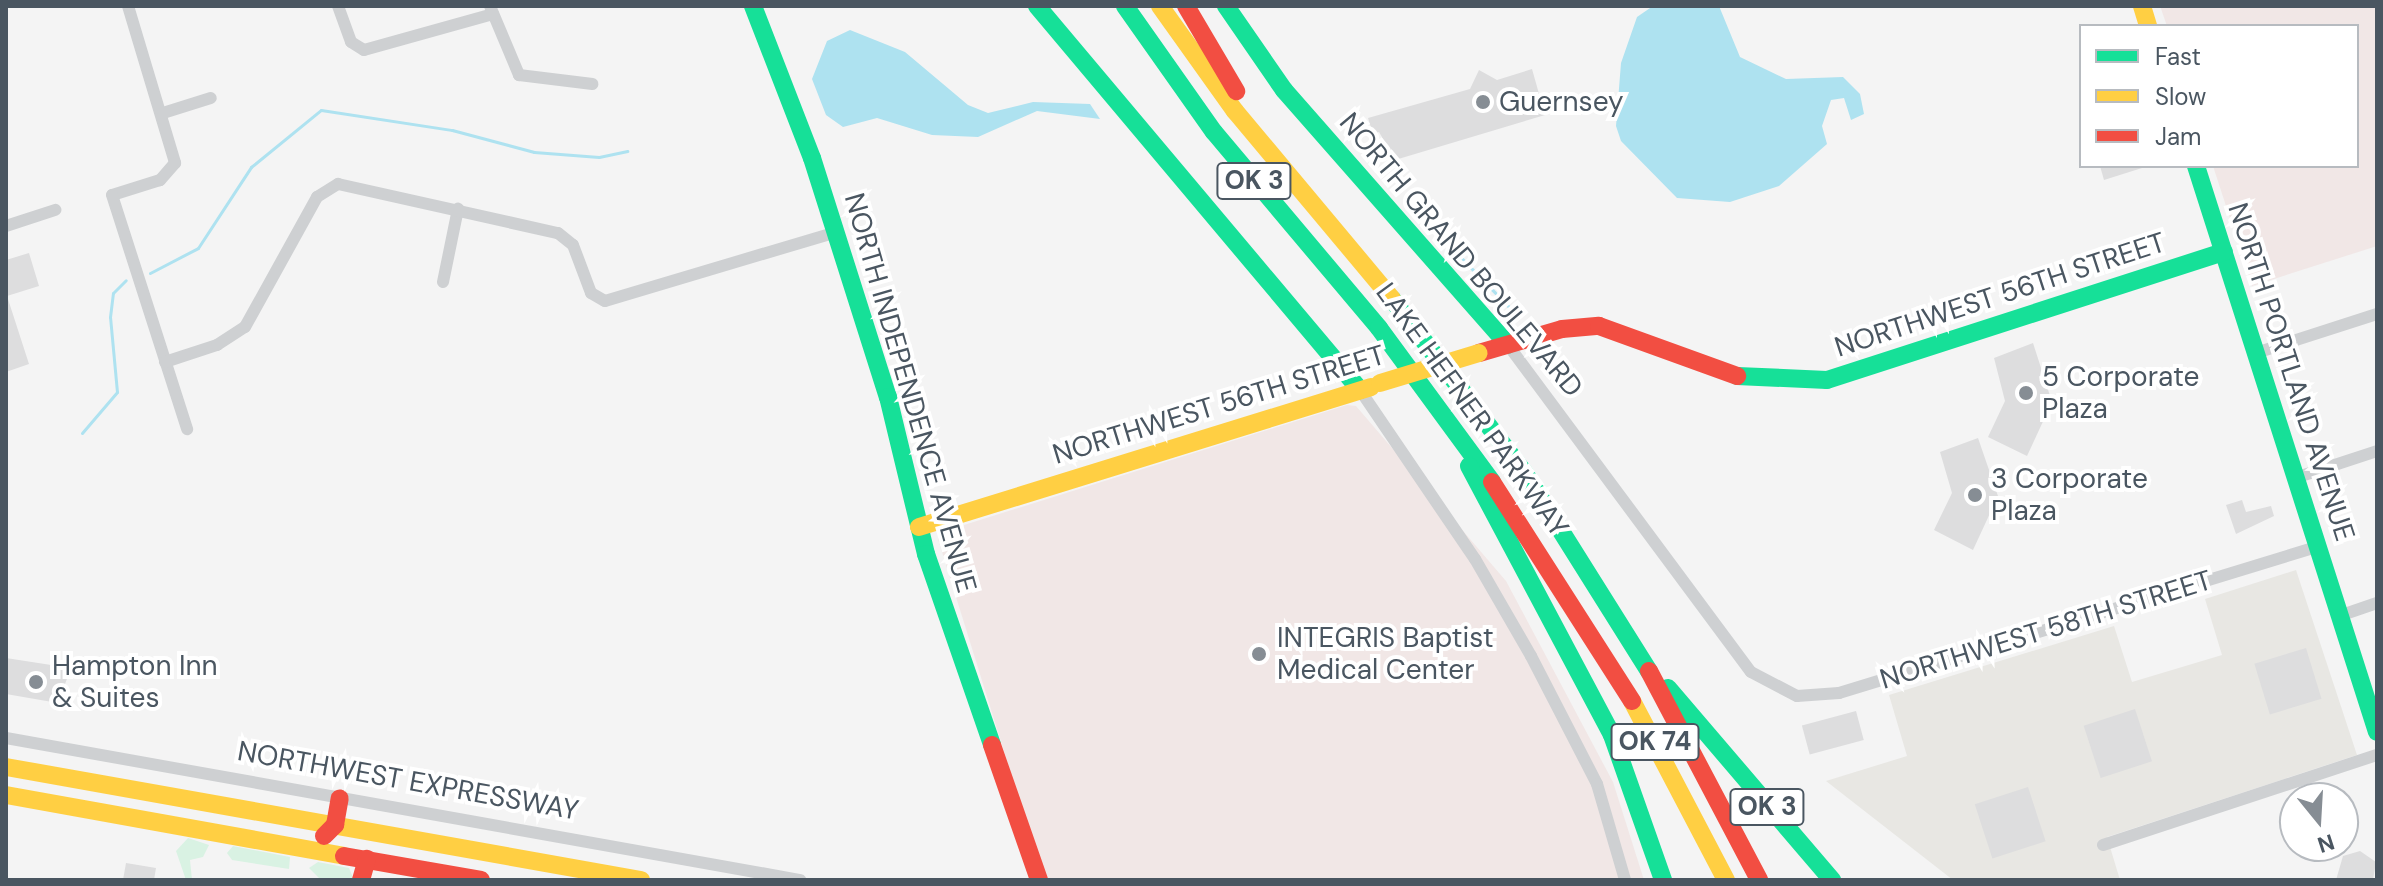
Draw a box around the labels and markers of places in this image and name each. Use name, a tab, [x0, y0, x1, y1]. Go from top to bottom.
place label: Guernsey	[1499, 85, 1624, 119]
marker: Guernsey	[1474, 93, 1492, 111]
place label: 5 Corporate Plaza	[2042, 360, 2199, 426]
marker: 5 Corporate Plaza	[2017, 384, 2035, 402]
place label: 3 Corporate Plaza	[1991, 462, 2148, 528]
marker: 3 Corporate Plaza	[1966, 486, 1984, 504]
place label: INTEGRIS Baptist Medical Center	[1277, 621, 1494, 687]
marker: INTEGRIS Baptist Medical Center	[1248, 643, 1270, 665]
place label: Hampton Inn & Suites	[52, 649, 218, 715]
marker: Hampton Inn & Suites	[27, 673, 45, 691]

